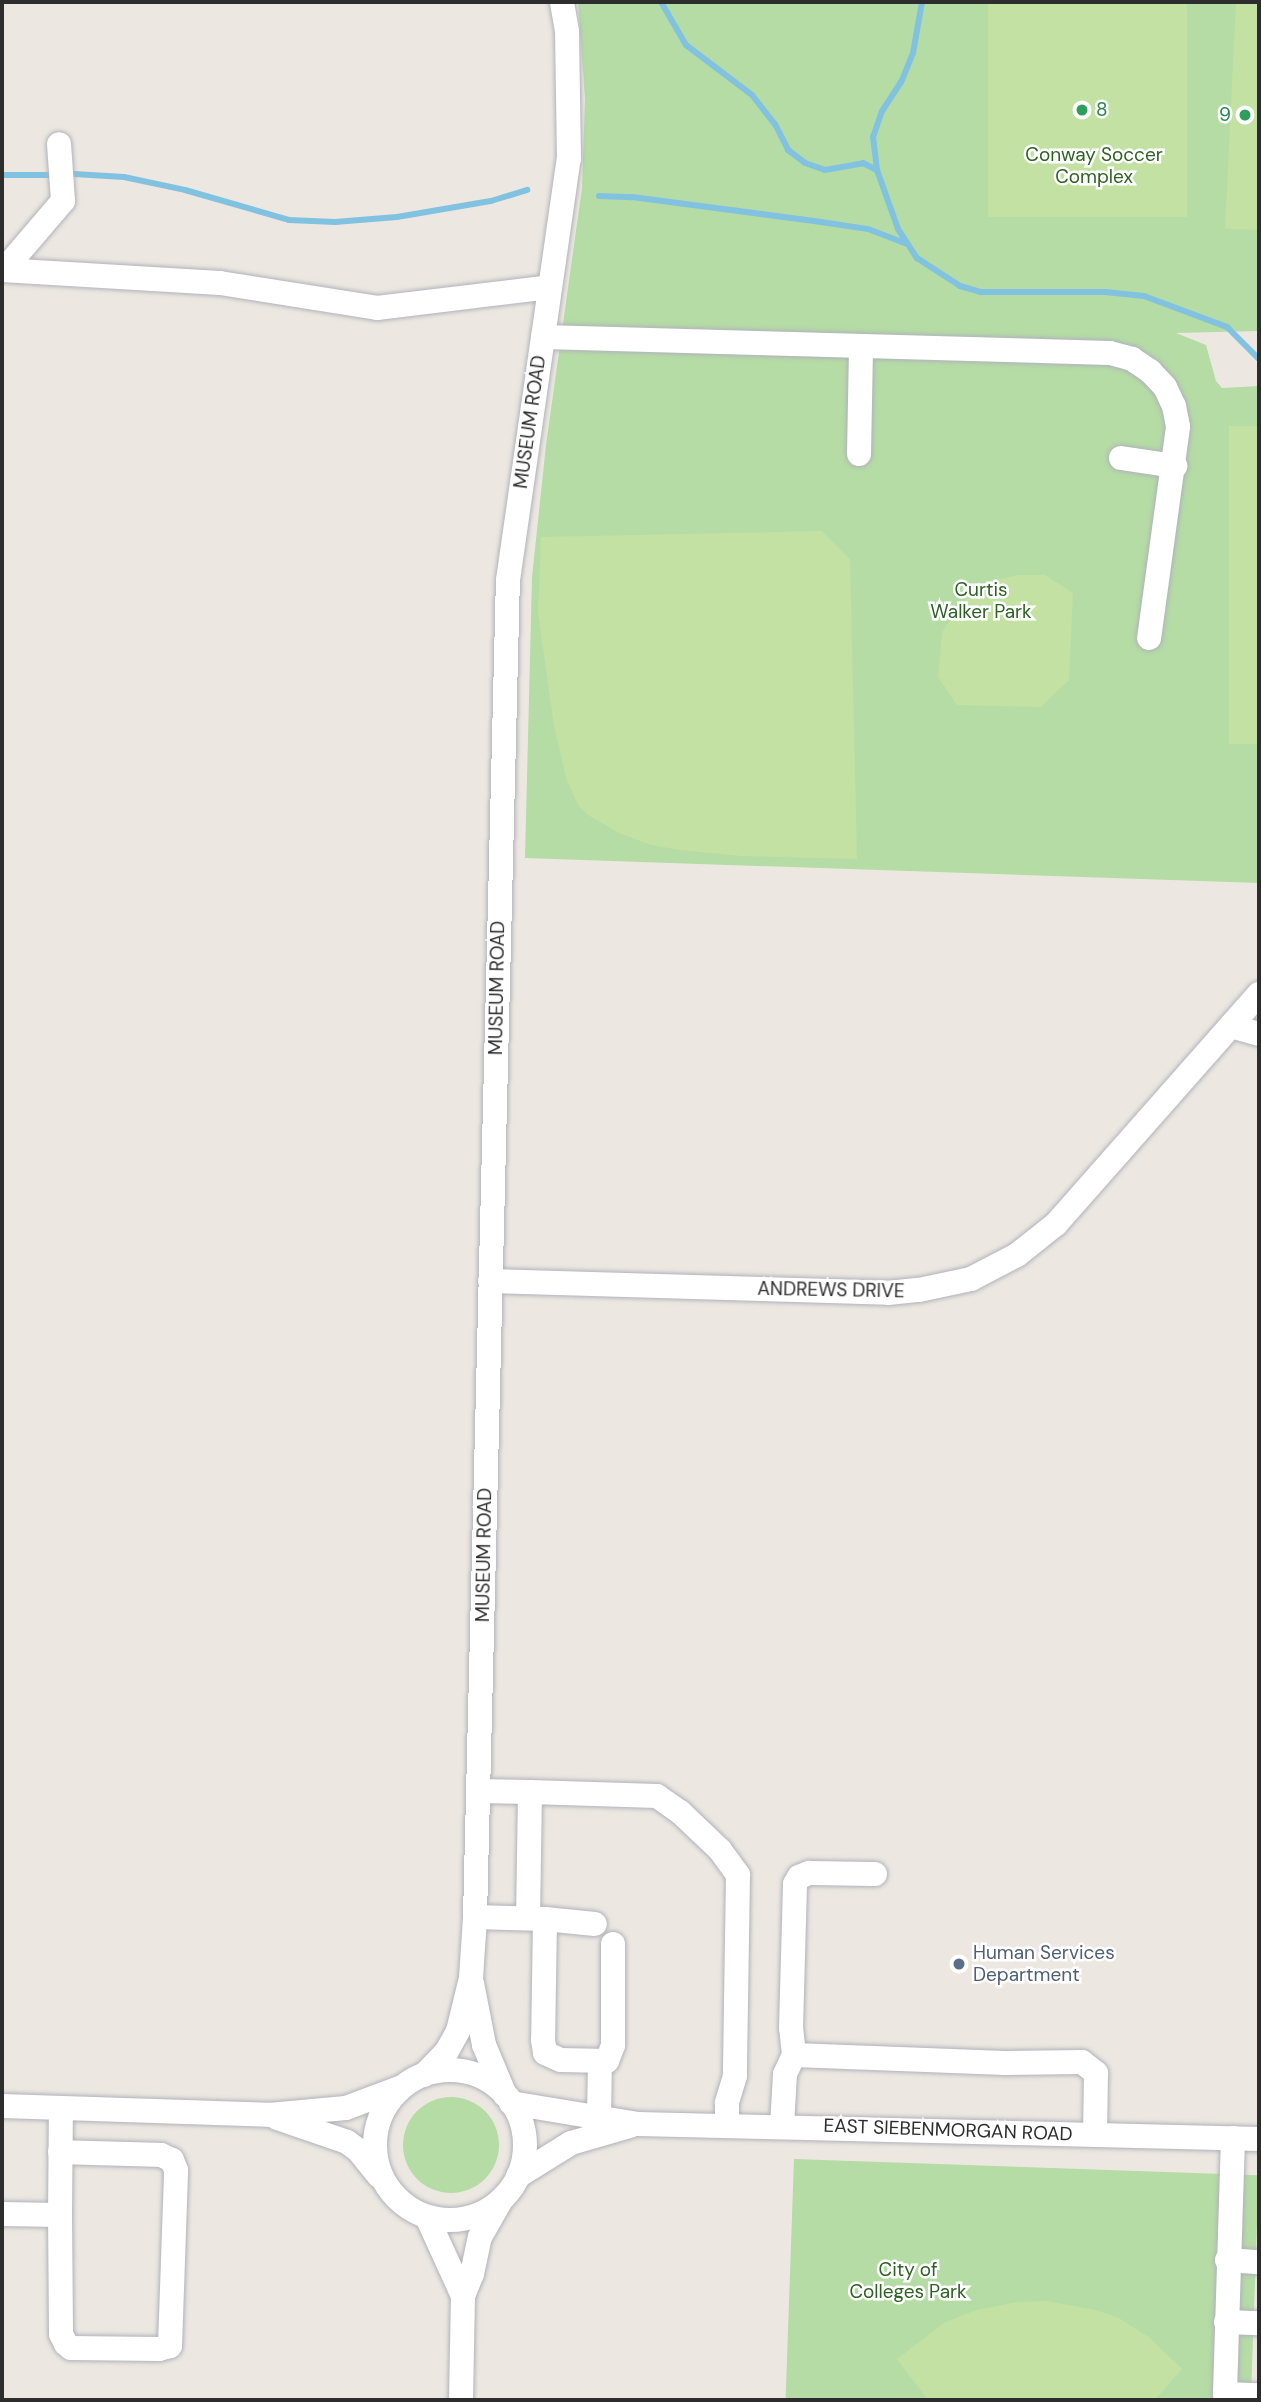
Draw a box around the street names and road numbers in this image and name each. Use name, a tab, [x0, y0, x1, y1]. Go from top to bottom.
street label: MUSEUM ROAD	[509, 354, 551, 490]
street label: MUSEUM ROAD	[484, 921, 510, 1055]
street label: ANDREWS DRIVE	[757, 1277, 905, 1303]
street label: MUSEUM ROAD	[471, 1488, 497, 1622]
street label: EAST SIEBENMORGAN ROAD	[823, 2114, 1073, 2146]

